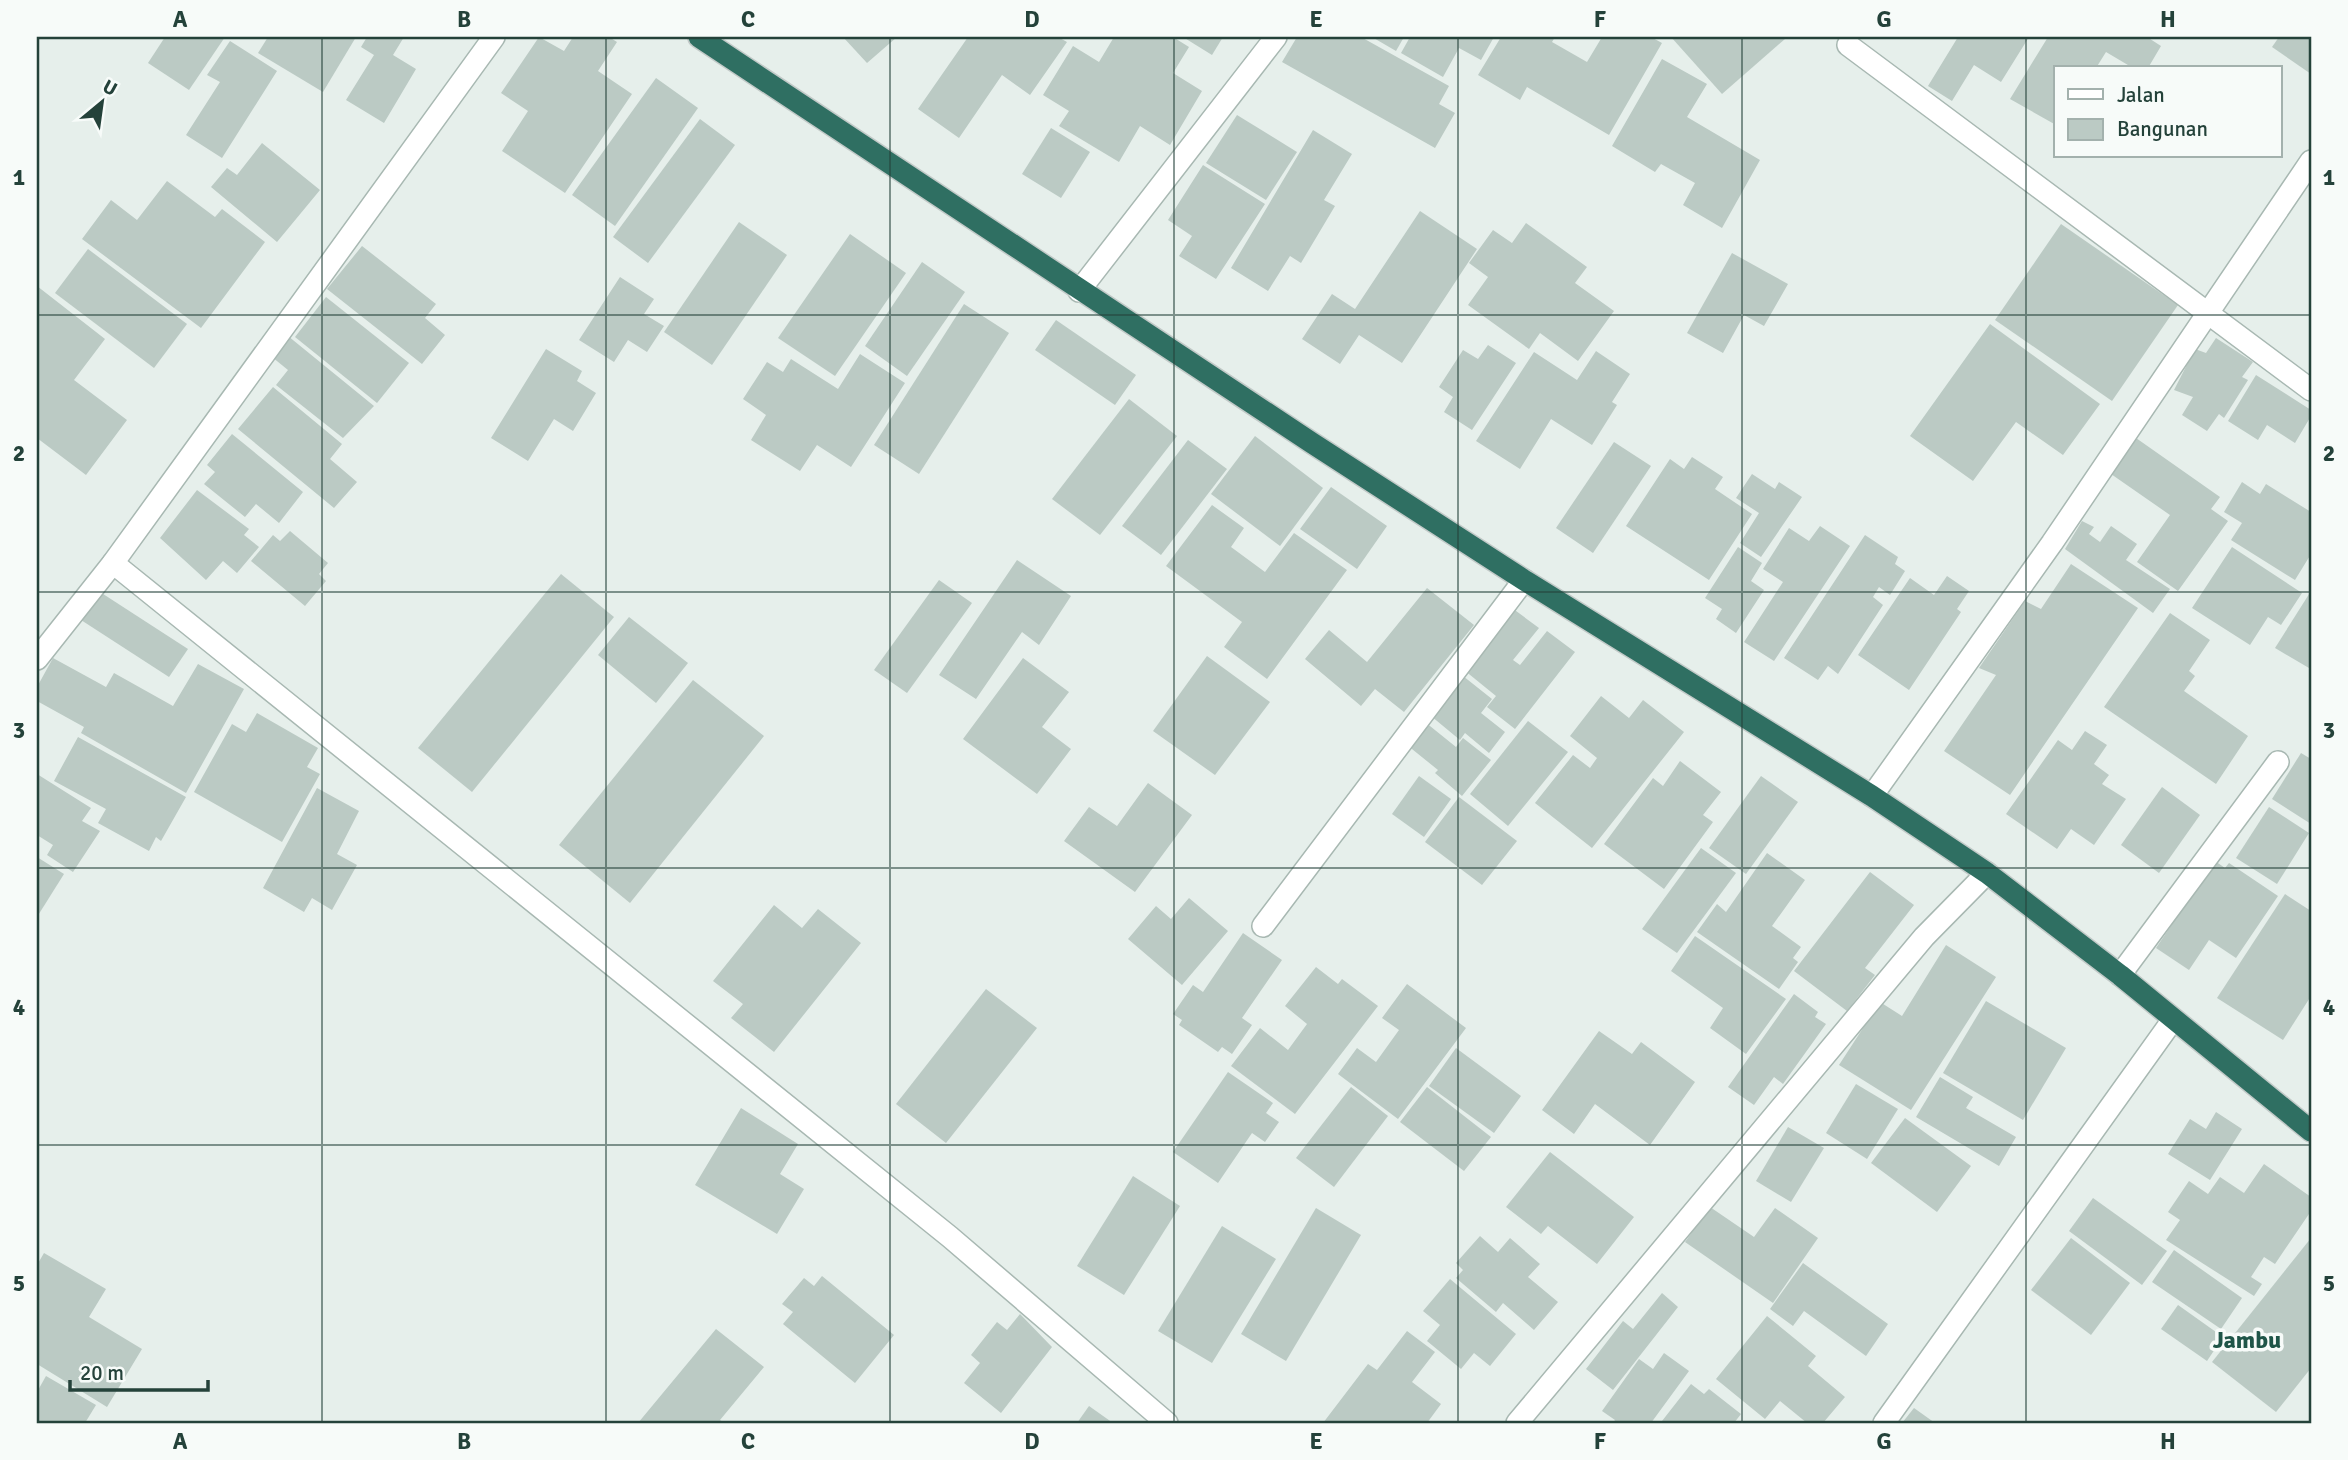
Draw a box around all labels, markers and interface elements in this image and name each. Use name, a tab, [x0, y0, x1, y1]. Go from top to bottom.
text: A	[173, 5, 188, 34]
text: B	[457, 5, 471, 34]
text: C	[741, 5, 755, 34]
text: D	[1024, 5, 1040, 34]
text: E	[1309, 5, 1323, 34]
text: F	[1594, 5, 1606, 34]
text: G	[1876, 5, 1892, 34]
text: H	[2160, 5, 2176, 34]
north arrow	[66, 66, 136, 136]
legend	[2054, 66, 2282, 158]
text: U	[98, 74, 121, 102]
text: Jalan	[2117, 82, 2165, 108]
text: Bangunan	[2117, 116, 2208, 142]
text: 1	[13, 163, 25, 192]
text: 1	[2323, 163, 2335, 192]
text: 2	[13, 439, 25, 468]
text: 2	[2323, 439, 2335, 468]
text: 3	[13, 716, 25, 745]
text: 3	[2323, 716, 2335, 745]
text: 4	[13, 993, 25, 1022]
text: 4	[2323, 993, 2335, 1022]
text: 5	[13, 1269, 25, 1298]
text: 5	[2323, 1269, 2335, 1298]
district label: Jambu	[2213, 1325, 2281, 1355]
scale bar	[70, 1348, 208, 1392]
text: 20 m	[80, 1360, 124, 1386]
text: A	[173, 1427, 188, 1456]
text: B	[457, 1427, 471, 1456]
text: C	[741, 1427, 755, 1456]
text: D	[1024, 1427, 1040, 1456]
text: E	[1309, 1427, 1323, 1456]
text: F	[1594, 1427, 1606, 1456]
text: G	[1876, 1427, 1892, 1456]
text: H	[2160, 1427, 2176, 1456]

